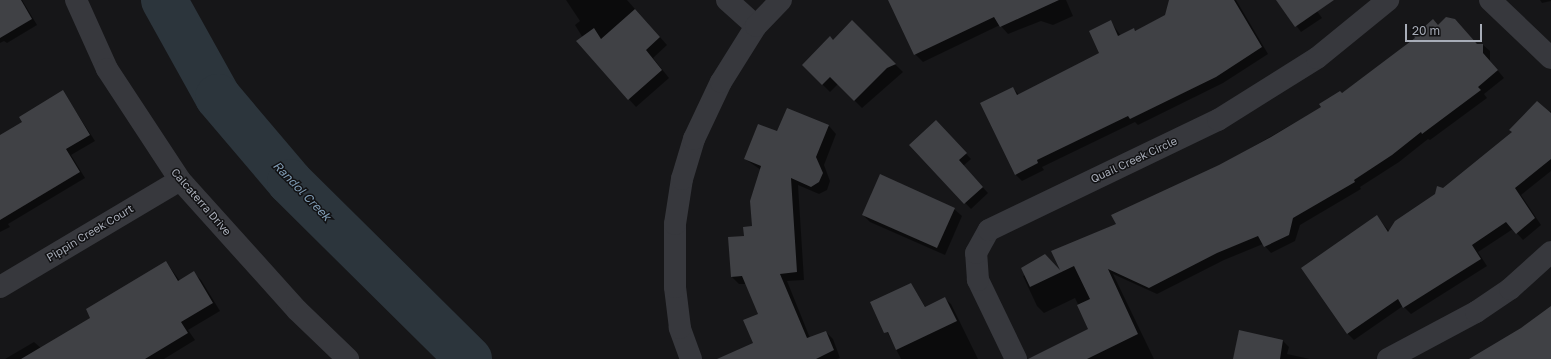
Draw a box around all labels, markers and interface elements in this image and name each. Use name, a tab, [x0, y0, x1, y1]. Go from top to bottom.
scale bar	[1407, 16, 1484, 42]
text: 20 m	[1412, 23, 1440, 38]
street label: Quail Creek Circle	[1089, 134, 1179, 186]
water label: Randol Creek	[270, 158, 334, 224]
street label: Calcaterra Drive	[168, 166, 234, 238]
street label: Pippin Creek Court	[44, 202, 136, 264]

